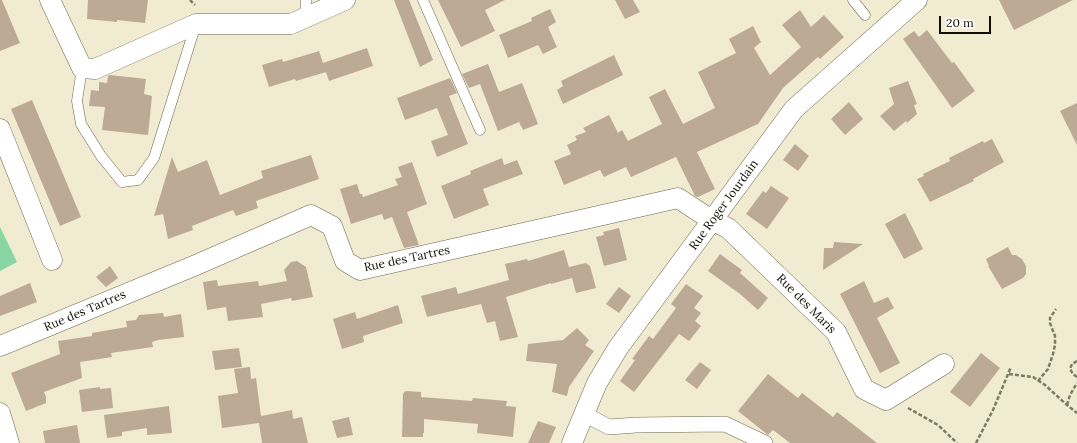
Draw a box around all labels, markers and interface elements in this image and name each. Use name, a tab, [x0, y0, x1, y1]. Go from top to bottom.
scale bar	[941, 8, 993, 34]
text: 20 m	[946, 15, 974, 30]
street label: Rue Roger Jourdain	[686, 157, 762, 253]
street label: Rue des Tartres	[363, 243, 451, 275]
street label: Rue des Maris	[773, 271, 839, 337]
street label: Rue des Tartres	[42, 287, 128, 335]

